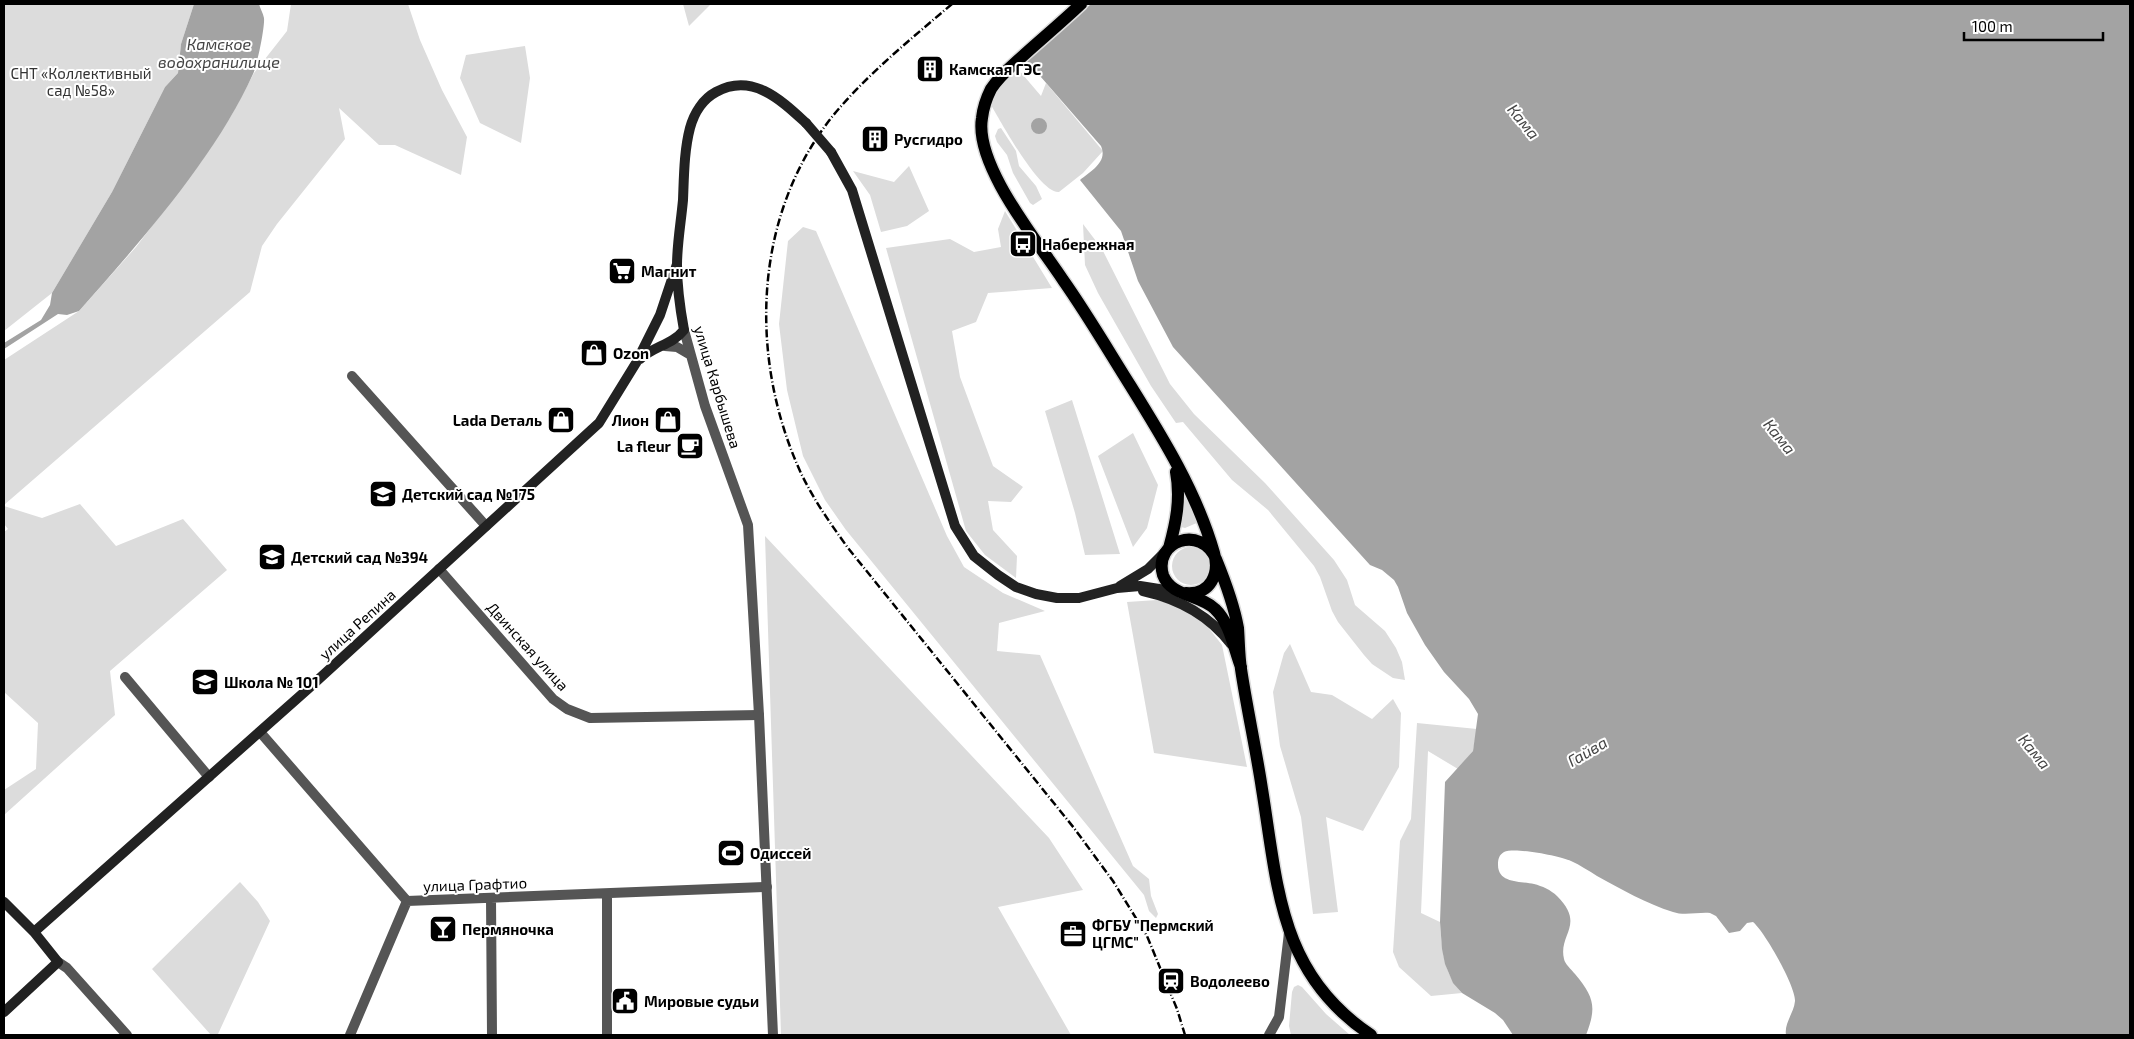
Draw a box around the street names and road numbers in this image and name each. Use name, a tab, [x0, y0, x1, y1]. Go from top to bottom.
street label: улица Карбышева	[690, 323, 745, 451]
street label: улица Репина	[315, 585, 400, 664]
street label: Двинская улица	[483, 598, 573, 695]
street label: улица Графтио	[423, 873, 527, 896]

